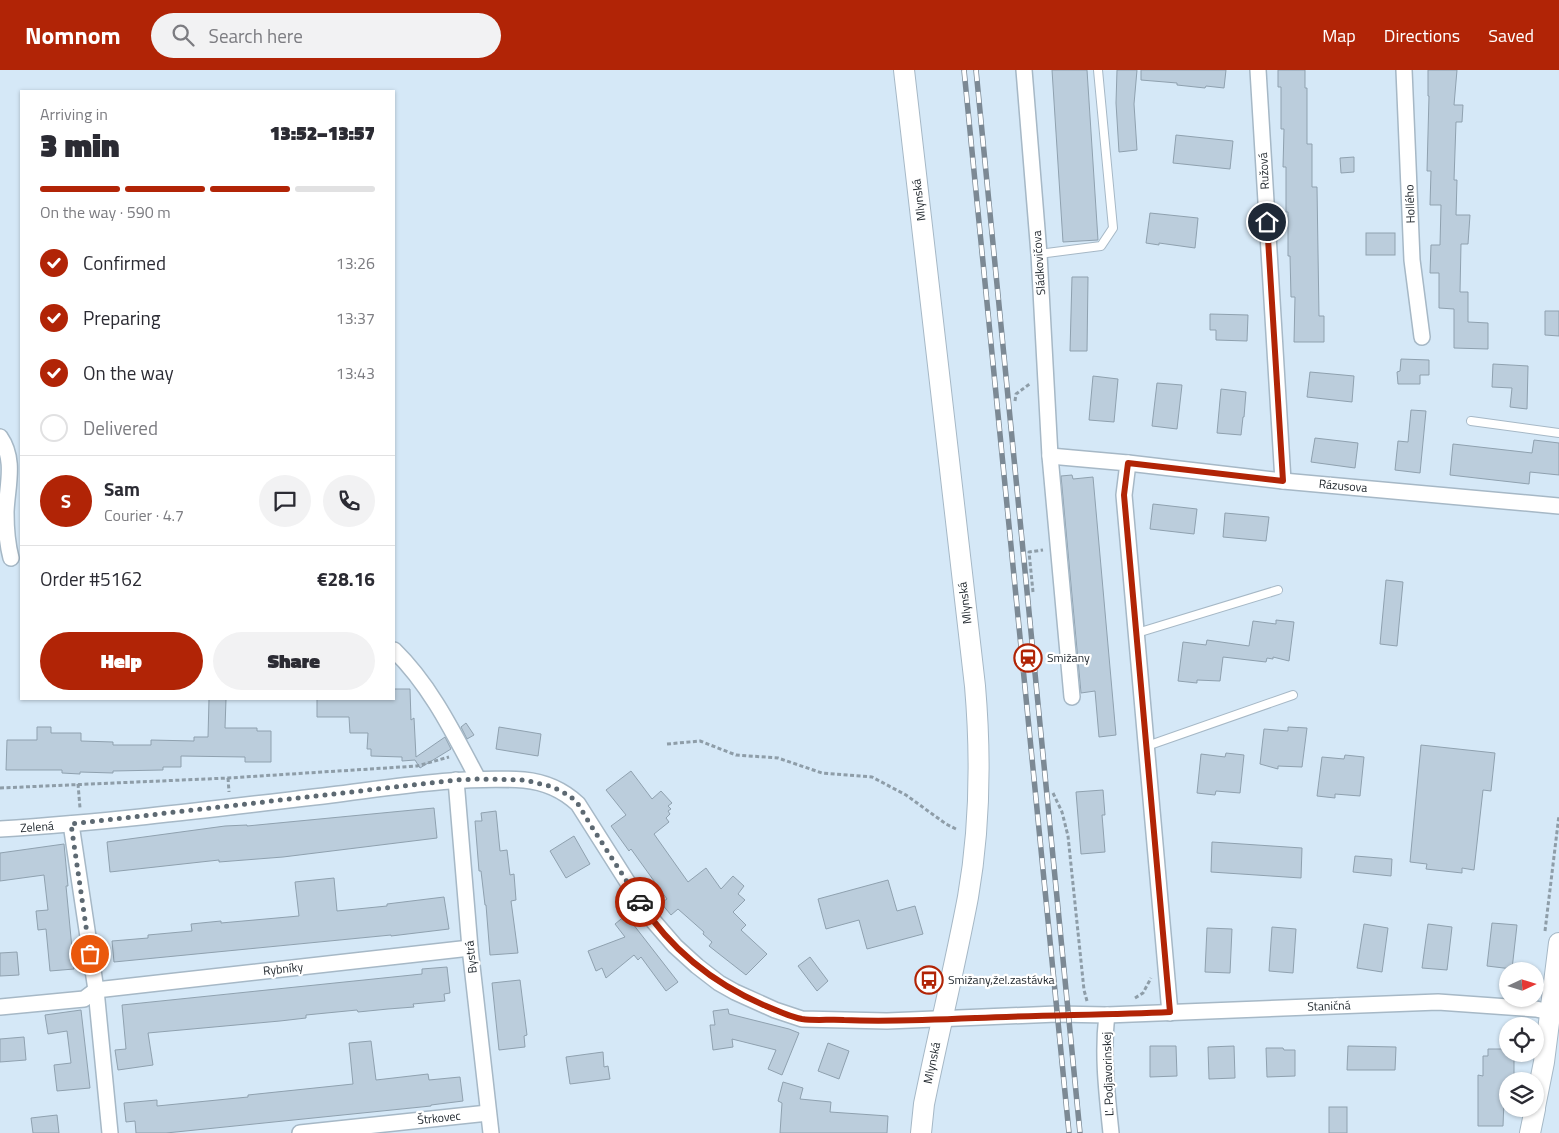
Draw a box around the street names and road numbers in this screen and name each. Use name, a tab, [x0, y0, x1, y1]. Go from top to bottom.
street label: Ružová	[1253, 152, 1274, 190]
street label: Mlynská	[906, 178, 931, 222]
street label: Hollého	[1399, 184, 1420, 224]
street label: Sládkovičova	[1027, 230, 1050, 296]
street label: Rázusova	[1318, 474, 1368, 497]
street label: Mlynská	[952, 581, 977, 625]
street label: Zelená	[20, 816, 54, 837]
street label: Bystrá	[459, 940, 482, 974]
street label: Rybníky	[262, 957, 304, 980]
street label: Staničná	[1307, 995, 1351, 1016]
street label: Ľ. Podjavorinskej	[1097, 1031, 1118, 1117]
street label: Mlynská	[918, 1040, 945, 1086]
street label: Štrkovec	[416, 1106, 462, 1129]

